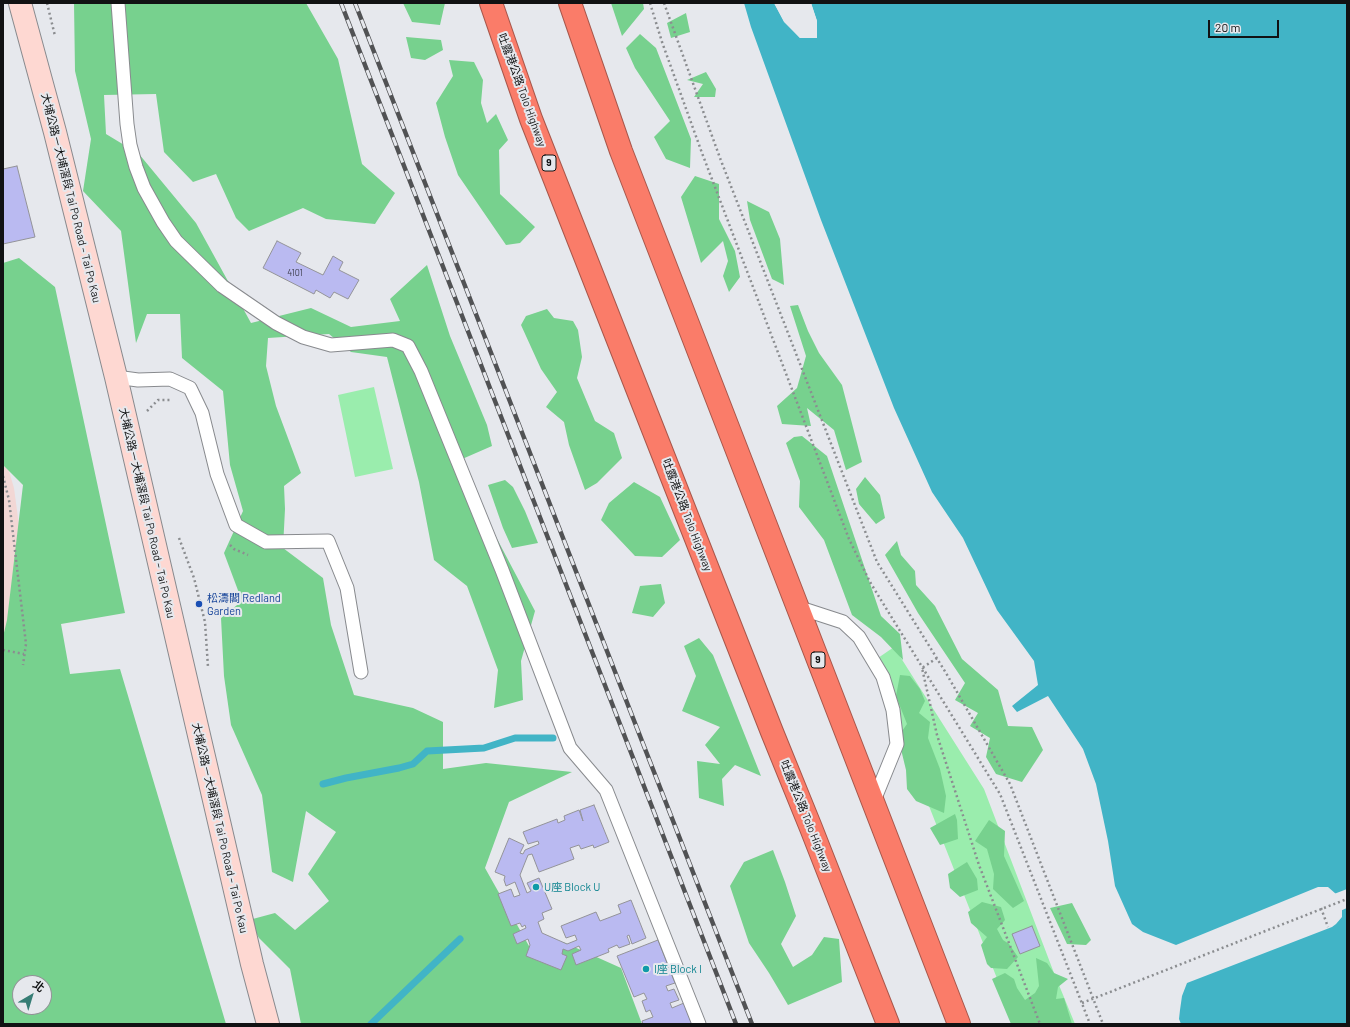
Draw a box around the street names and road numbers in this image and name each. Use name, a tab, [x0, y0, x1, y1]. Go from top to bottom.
street label: 吐露港公路 Tolo Highway	[495, 32, 549, 148]
street label: 大埔公路－大埔滘段 Tai Po Road – Tai Po Kau	[39, 92, 103, 304]
road number: 9	[542, 155, 556, 171]
street label: 大埔公路－大埔滘段 Tai Po Road – Tai Po Kau	[116, 406, 178, 620]
street label: 吐露港公路 Tolo Highway	[659, 457, 715, 573]
road number: 9	[811, 652, 825, 668]
street label: 大埔公路－大埔滘段 Tai Po Road – Tai Po Kau	[189, 721, 251, 935]
street label: 吐露港公路 Tolo Highway	[777, 758, 835, 874]

